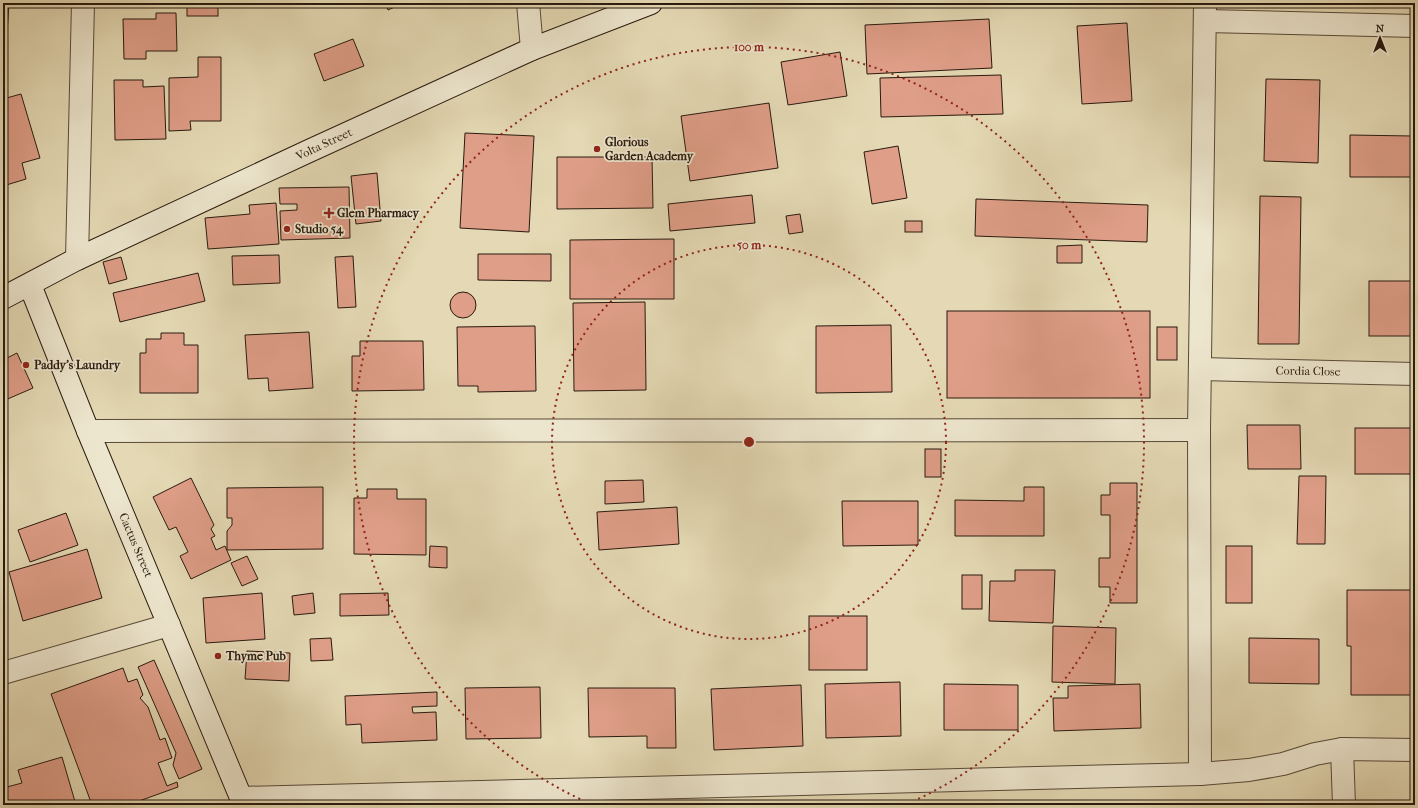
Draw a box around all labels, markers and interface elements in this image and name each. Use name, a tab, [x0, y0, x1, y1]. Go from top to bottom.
north arrow	[1360, 18, 1400, 58]
text: N	[1376, 22, 1385, 35]
text: 100 m	[734, 40, 765, 54]
street label: Volta Street	[293, 125, 355, 164]
place label: Glorious Garden Academy	[605, 135, 694, 164]
marker: Glorious Garden Academy	[592, 144, 602, 154]
place label: Glem Pharmacy	[337, 206, 420, 221]
marker: Glem Pharmacy	[324, 208, 334, 218]
place label: Studio 54	[295, 222, 344, 237]
marker: Studio 54	[282, 224, 292, 234]
text: 50 m	[737, 238, 762, 252]
place label: Paddy's Laundry	[34, 358, 121, 373]
marker: Paddy's Laundry	[21, 360, 31, 370]
street label: Cordia Close	[1275, 363, 1341, 379]
centre of rings	[742, 435, 756, 449]
street label: Cactus Street	[116, 511, 156, 580]
place label: Thyme Pub	[225, 649, 286, 664]
marker: Thyme Pub	[213, 651, 223, 661]

